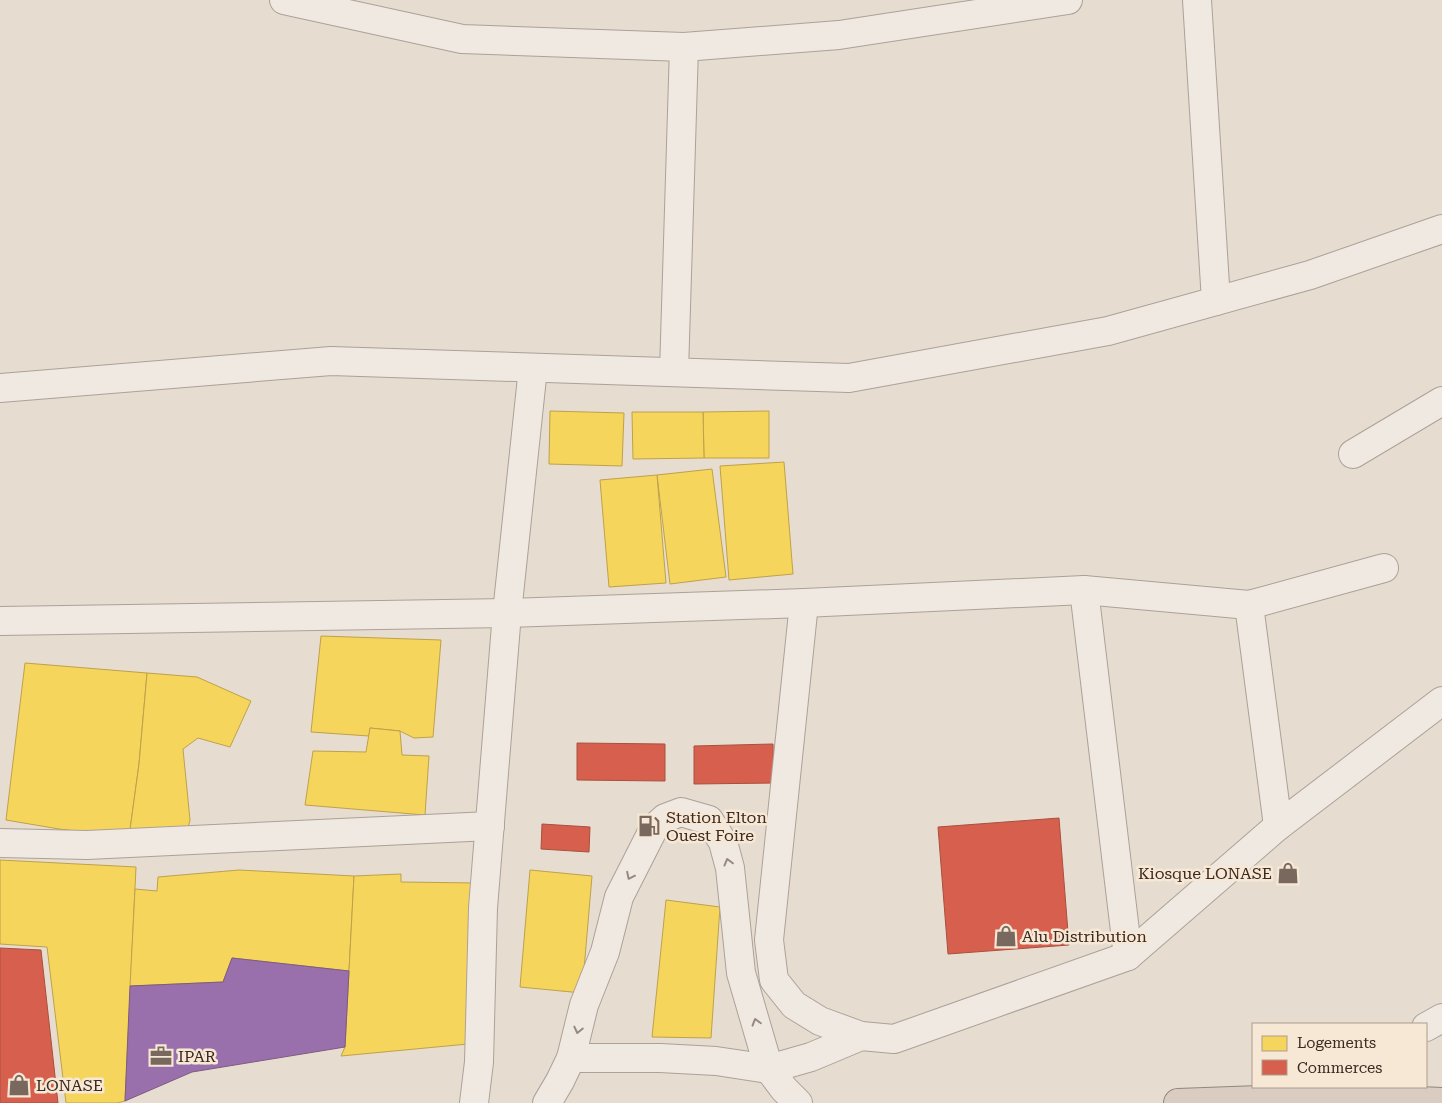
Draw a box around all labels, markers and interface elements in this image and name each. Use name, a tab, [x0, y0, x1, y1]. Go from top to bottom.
place label: Station Elton Ouest Foire	[666, 808, 767, 845]
fuel station icon: Station Elton Ouest Foire	[636, 813, 662, 839]
one-way arrow	[724, 859, 734, 867]
shop icon: Kiosque LONASE	[1275, 860, 1301, 886]
place label: Kiosque LONASE	[1138, 864, 1272, 883]
one-way arrow	[626, 871, 636, 880]
shop icon: Alu Distribution	[993, 923, 1019, 949]
place label: Alu Distribution	[1022, 927, 1147, 946]
one-way arrow	[751, 1018, 761, 1026]
legend	[1252, 1023, 1427, 1088]
one-way arrow	[573, 1025, 584, 1034]
text: Logements	[1297, 1034, 1376, 1052]
office icon: IPAR	[148, 1043, 174, 1069]
place label: IPAR	[178, 1047, 216, 1066]
text: Commerces	[1297, 1059, 1382, 1077]
shop icon: LONASE	[6, 1072, 32, 1098]
place label: LONASE	[36, 1076, 103, 1095]

